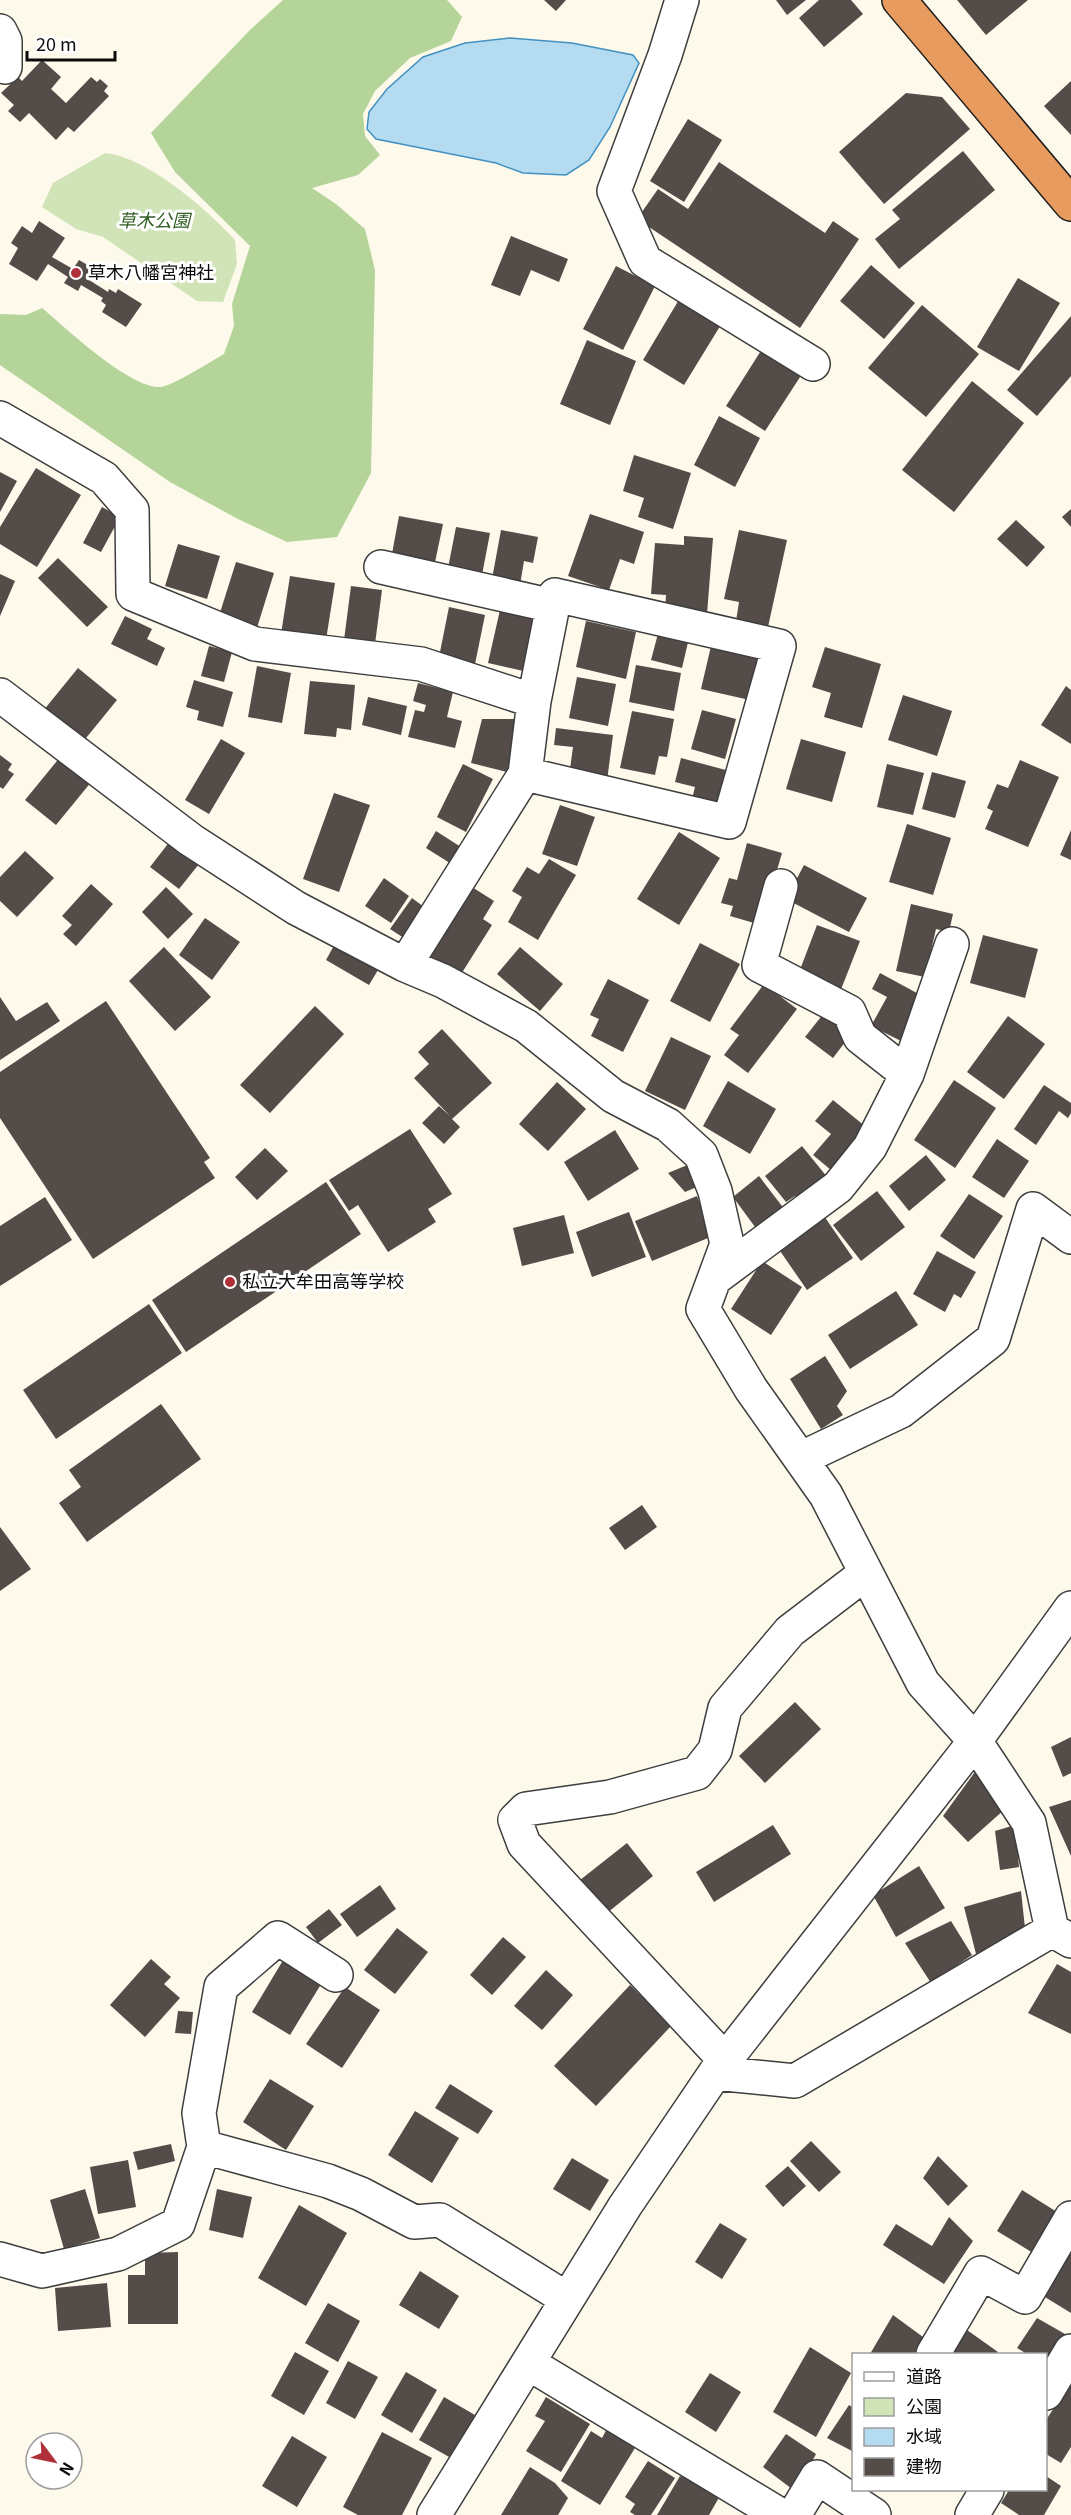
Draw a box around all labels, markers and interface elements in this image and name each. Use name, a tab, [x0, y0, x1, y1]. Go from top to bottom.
scale bar	[27, 24, 116, 62]
text: 20 m	[36, 30, 77, 56]
park label: 草木公園	[118, 206, 193, 232]
place label: 草木八幡宮神社	[88, 258, 214, 284]
marker: 草木八幡宮神社	[69, 266, 83, 280]
place label: 私立大牟田高等学校	[242, 1267, 404, 1293]
marker: 私立大牟田高等学校	[223, 1275, 237, 1289]
legend	[852, 2353, 1047, 2491]
text: 道路	[906, 2362, 942, 2388]
text: 公園	[906, 2392, 942, 2418]
text: 水域	[906, 2422, 942, 2448]
north arrow	[24, 2431, 84, 2491]
text: 建物	[906, 2452, 942, 2478]
text: N	[54, 2458, 81, 2481]

